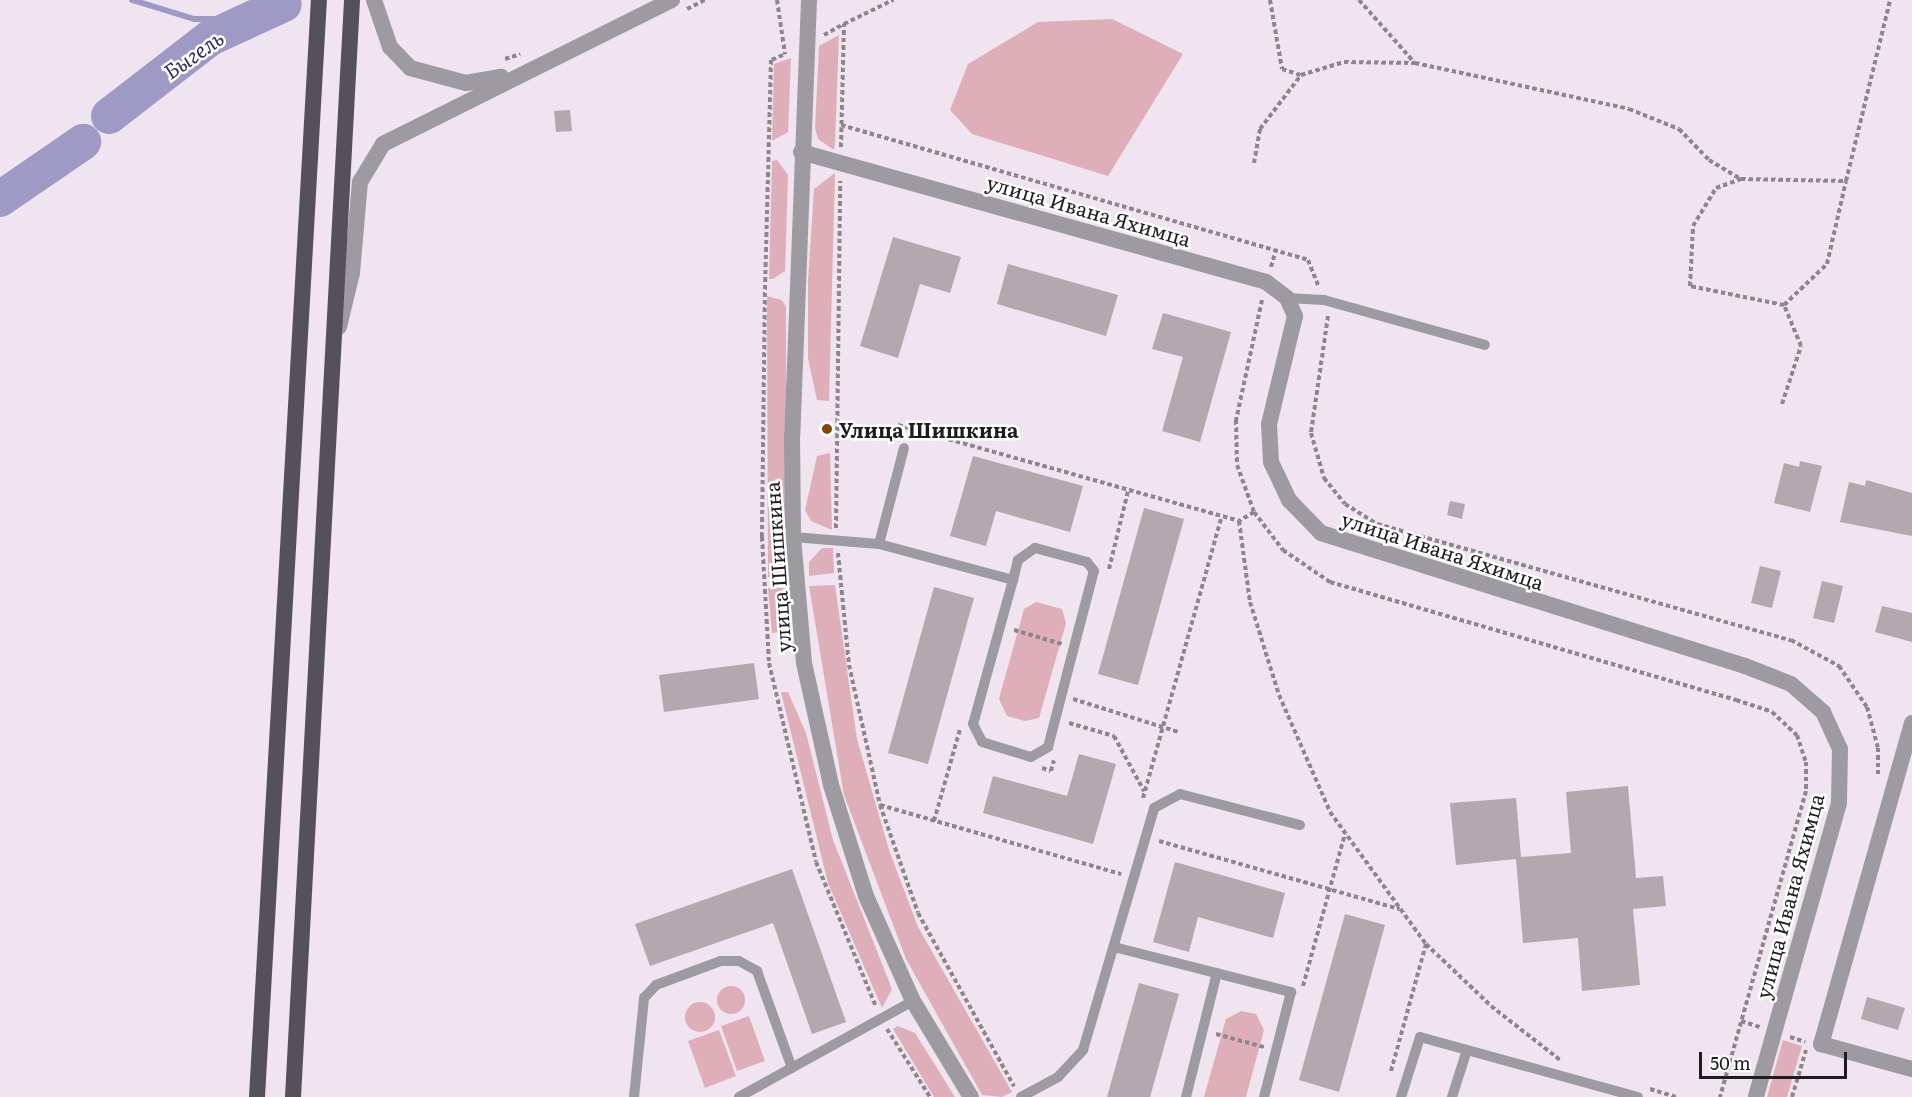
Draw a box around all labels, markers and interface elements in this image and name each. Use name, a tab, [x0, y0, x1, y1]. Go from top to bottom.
water label: Быгель	[158, 24, 228, 84]
street label: улица Ивана Яхимца	[984, 169, 1194, 251]
place label: Улица Шишкина	[839, 417, 1019, 441]
marker: Улица Шишкина	[820, 422, 834, 436]
street label: улица Шишкина	[759, 481, 795, 653]
street label: улица Ивана Яхимца	[1339, 506, 1547, 594]
street label: улица Ивана Яхимца	[1750, 791, 1828, 1001]
scale bar	[1702, 1040, 1850, 1078]
text: 50 m	[1710, 1049, 1751, 1076]

